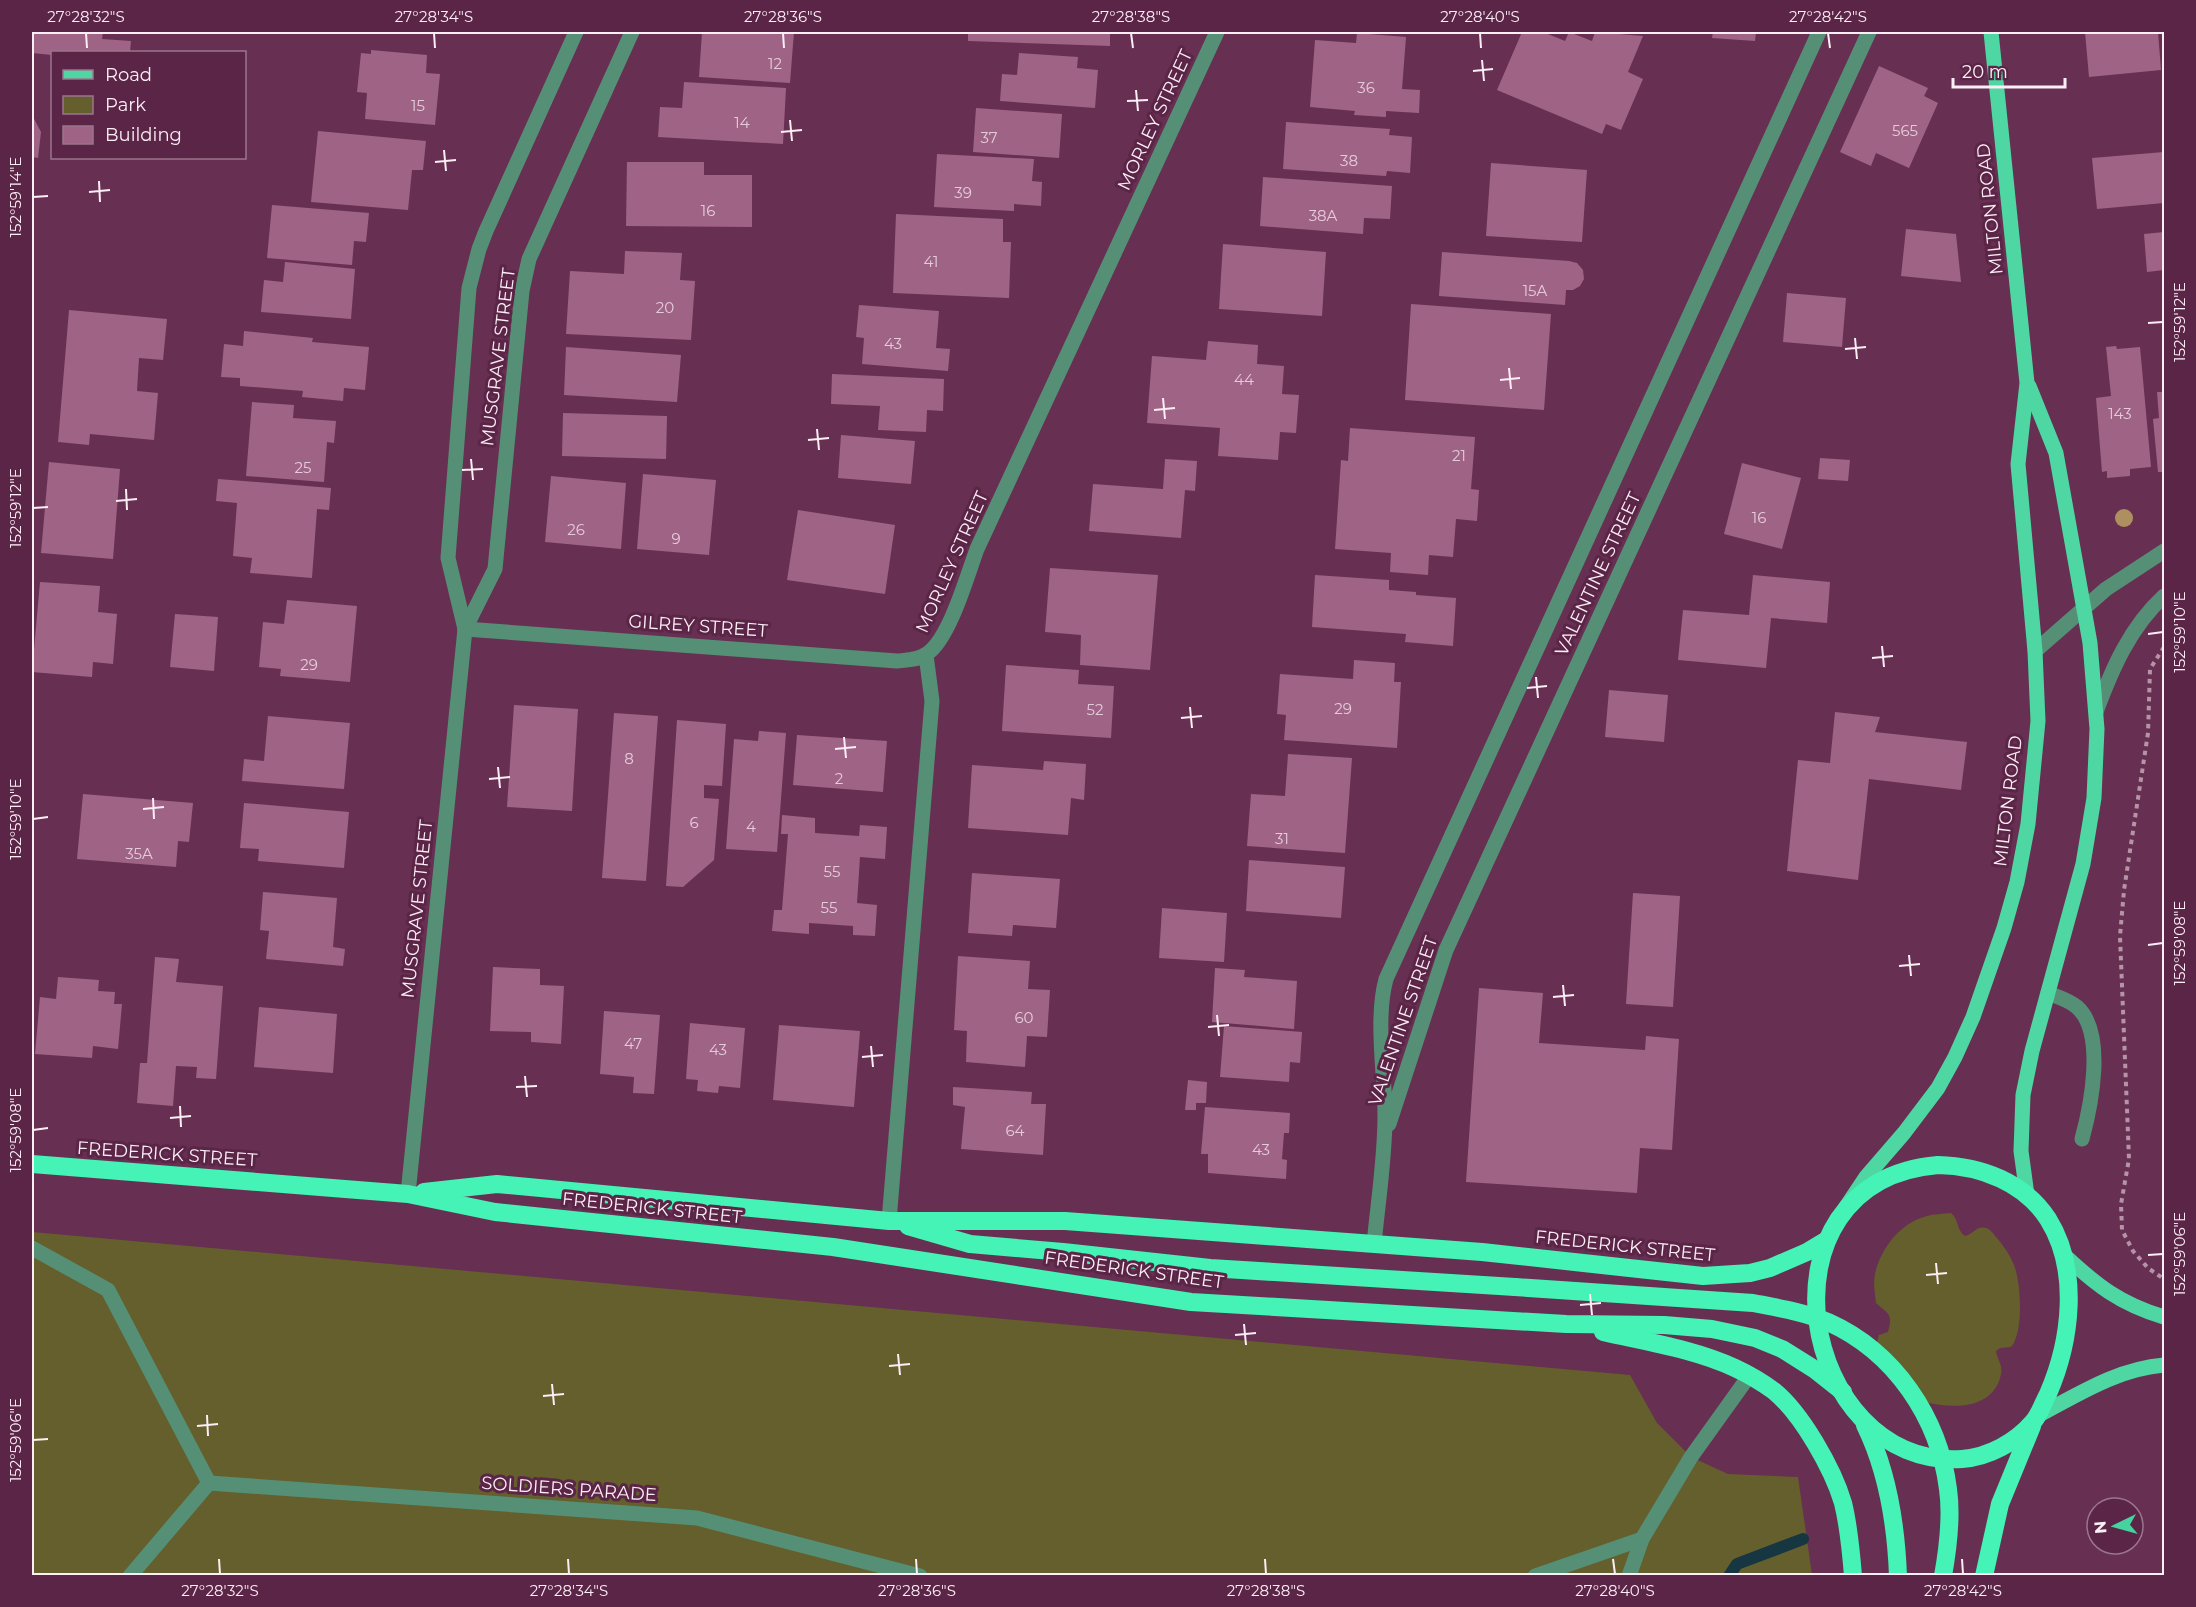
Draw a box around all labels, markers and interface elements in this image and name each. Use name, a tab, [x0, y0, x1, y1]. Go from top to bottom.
text: 27°28'32"S	[47, 7, 125, 26]
text: 27°28'34"S	[395, 7, 473, 26]
text: 27°28'36"S	[744, 7, 822, 26]
text: 27°28'38"S	[1092, 7, 1170, 26]
text: 27°28'40"S	[1440, 7, 1520, 26]
text: 27°28'42"S	[1789, 7, 1867, 26]
street label: MORLEY STREET	[1113, 46, 1197, 194]
legend	[51, 51, 246, 159]
scale bar	[1953, 51, 2066, 89]
house number: 12	[768, 54, 782, 73]
text: 20 m	[1962, 61, 2008, 83]
text: Road	[105, 64, 152, 86]
house number: 36	[1357, 78, 1375, 97]
text: Park	[105, 94, 146, 116]
house number: 15	[411, 96, 425, 115]
house number: 14	[734, 113, 750, 132]
house number: 565	[1892, 121, 1918, 140]
text: Building	[105, 124, 182, 146]
house number: 37	[980, 128, 998, 147]
street label: MILTON ROAD	[1972, 142, 2008, 276]
house number: 38	[1340, 151, 1358, 170]
text: 152°59'14"E	[6, 157, 25, 237]
house number: 39	[954, 183, 972, 202]
house number: 16	[701, 201, 715, 220]
house number: 38A	[1309, 206, 1338, 225]
house number: 41	[924, 252, 938, 271]
street label: MUSGRAVE STREET	[476, 266, 520, 447]
house number: 15A	[1523, 281, 1548, 300]
text: 152°59'12"E	[2170, 282, 2189, 362]
house number: 20	[656, 298, 674, 317]
house number: 43	[884, 334, 902, 353]
house number: 44	[1234, 370, 1254, 389]
house number: 143	[2108, 404, 2132, 423]
house number: 21	[1452, 446, 1466, 465]
house number: 25	[294, 458, 312, 477]
text: 152°59'12"E	[6, 468, 25, 548]
street label: MORLEY STREET	[911, 487, 993, 636]
street label: VALENTINE STREET	[1550, 488, 1646, 659]
house number: 16	[1752, 508, 1766, 527]
house number: 26	[567, 520, 585, 539]
house number: 9	[671, 529, 681, 548]
text: 152°59'10"E	[2170, 591, 2189, 673]
street label: GILREY STREET	[628, 610, 769, 642]
house number: 29	[300, 655, 318, 674]
house number: 29	[1334, 699, 1352, 718]
house number: 52	[1087, 700, 1103, 719]
street label: MILTON ROAD	[1989, 734, 2027, 868]
house number: 8	[624, 749, 634, 768]
house number: 2	[835, 769, 843, 788]
text: 152°59'10"E	[6, 778, 25, 860]
house number: 6	[689, 813, 699, 832]
house number: 4	[746, 817, 756, 836]
street label: MUSGRAVE STREET	[397, 818, 437, 999]
house number: 31	[1275, 829, 1289, 848]
house number: 35A	[125, 844, 153, 863]
house number: 55	[824, 862, 840, 881]
house number: 55	[821, 898, 837, 917]
text: 152°59'08"E	[2170, 901, 2189, 985]
street label: VALENTINE STREET	[1364, 933, 1443, 1109]
house number: 60	[1014, 1008, 1034, 1027]
house number: 47	[624, 1034, 642, 1053]
house number: 43	[709, 1040, 727, 1059]
text: 152°59'08"E	[6, 1088, 25, 1172]
house number: 64	[1005, 1121, 1025, 1140]
street label: FREDERICK STREET	[76, 1137, 259, 1171]
house number: 43	[1252, 1140, 1270, 1159]
street label: FREDERICK STREET	[561, 1188, 744, 1228]
text: 152°59'06"E	[2170, 1212, 2189, 1296]
street label: FREDERICK STREET	[1534, 1226, 1717, 1266]
street label: FREDERICK STREET	[1043, 1247, 1226, 1294]
text: 152°59'06"E	[6, 1398, 25, 1482]
street label: SOLDIERS PARADE	[481, 1472, 657, 1506]
north arrow	[2085, 1496, 2145, 1556]
text: N	[2091, 1520, 2111, 1535]
text: 27°28'32"S	[181, 1581, 259, 1600]
text: 27°28'34"S	[530, 1581, 608, 1600]
text: 27°28'36"S	[878, 1581, 956, 1600]
text: 27°28'38"S	[1227, 1581, 1305, 1600]
text: 27°28'40"S	[1575, 1581, 1655, 1600]
text: 27°28'42"S	[1924, 1581, 2002, 1600]

